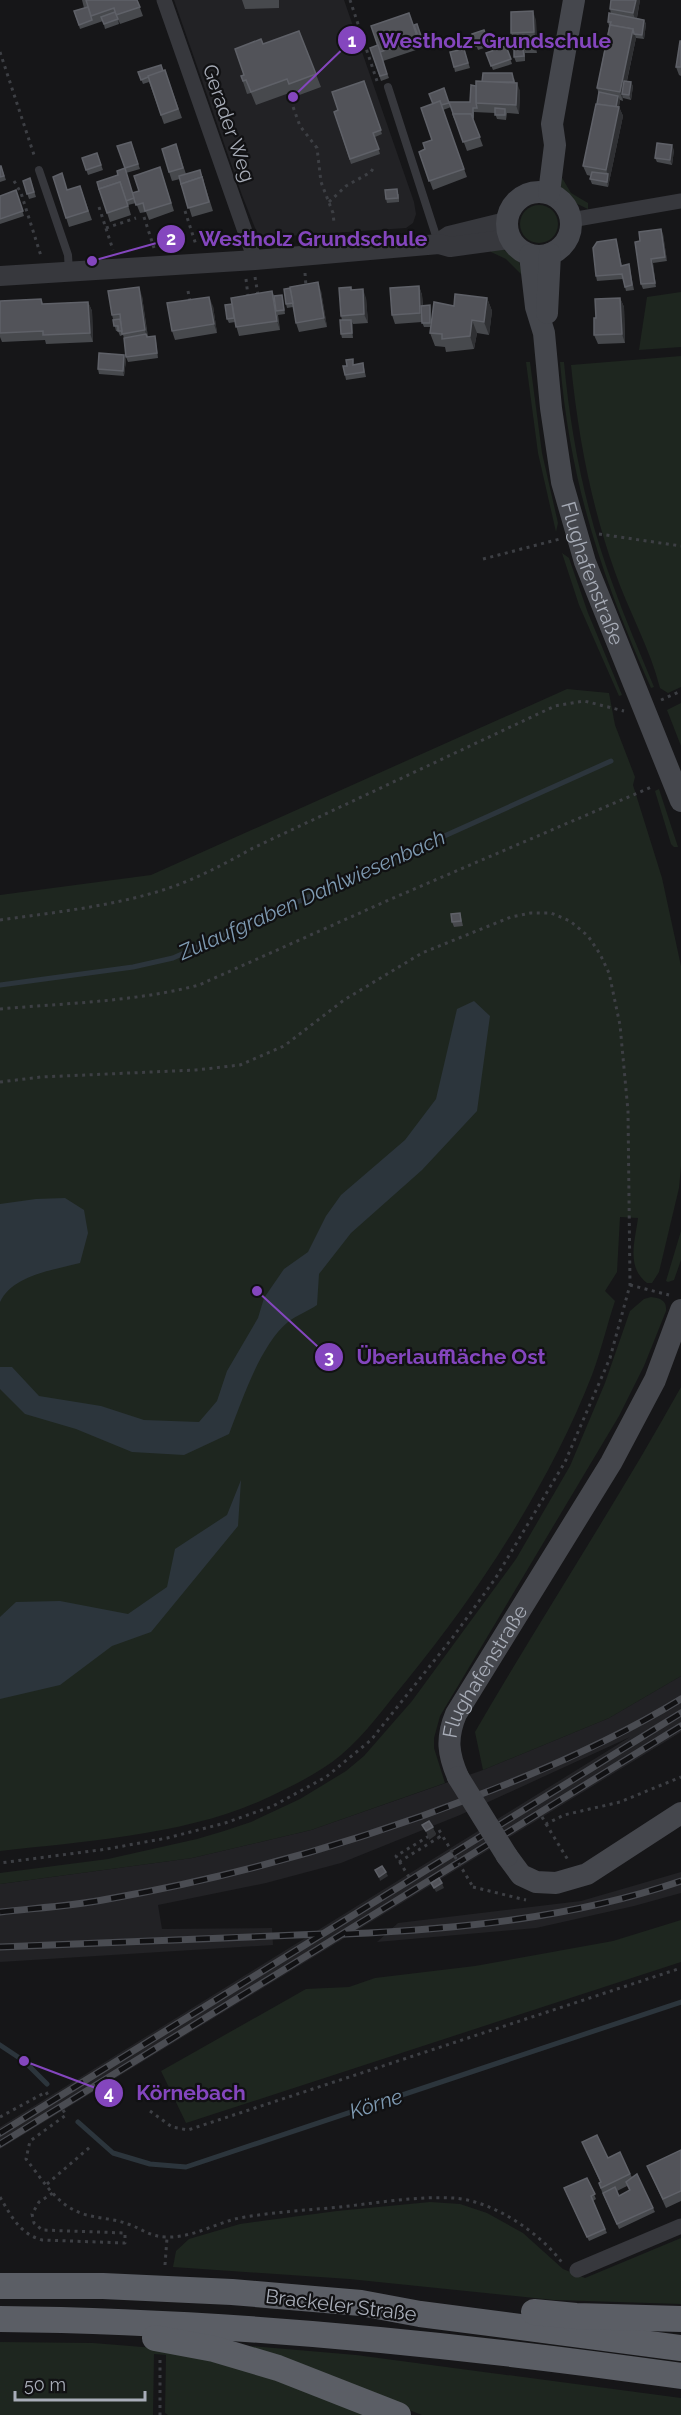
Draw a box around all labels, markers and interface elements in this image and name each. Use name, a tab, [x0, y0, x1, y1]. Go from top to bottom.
callout: Westholz-Grundschule	[337, 21, 623, 60]
text: Westholz-Grundschule	[379, 28, 612, 53]
text: 1	[348, 30, 357, 51]
street label: Gerader Weg	[198, 61, 260, 185]
callout: Westholz Grundschule	[156, 220, 439, 259]
text: Westholz Grundschule	[199, 226, 428, 251]
text: 2	[166, 228, 176, 249]
street label: Flughafenstraße	[556, 499, 629, 649]
water label: Zulaufgraben Dahlwiesenbach	[174, 824, 449, 965]
callout: Überlauffläche Ost	[314, 1338, 557, 1377]
text: Überlauffläche Ost	[356, 1344, 546, 1369]
text: 3	[324, 1346, 334, 1367]
street label: Flughafenstraße	[438, 1600, 533, 1740]
callout: Körnebach	[94, 2073, 258, 2112]
text: Körnebach	[136, 2080, 246, 2105]
text: 4	[104, 2082, 114, 2103]
water label: Körne	[346, 2083, 406, 2124]
street label: Brackeler Straße	[264, 2284, 418, 2326]
scale bar	[15, 2364, 146, 2402]
text: 50 m	[24, 2374, 66, 2395]

